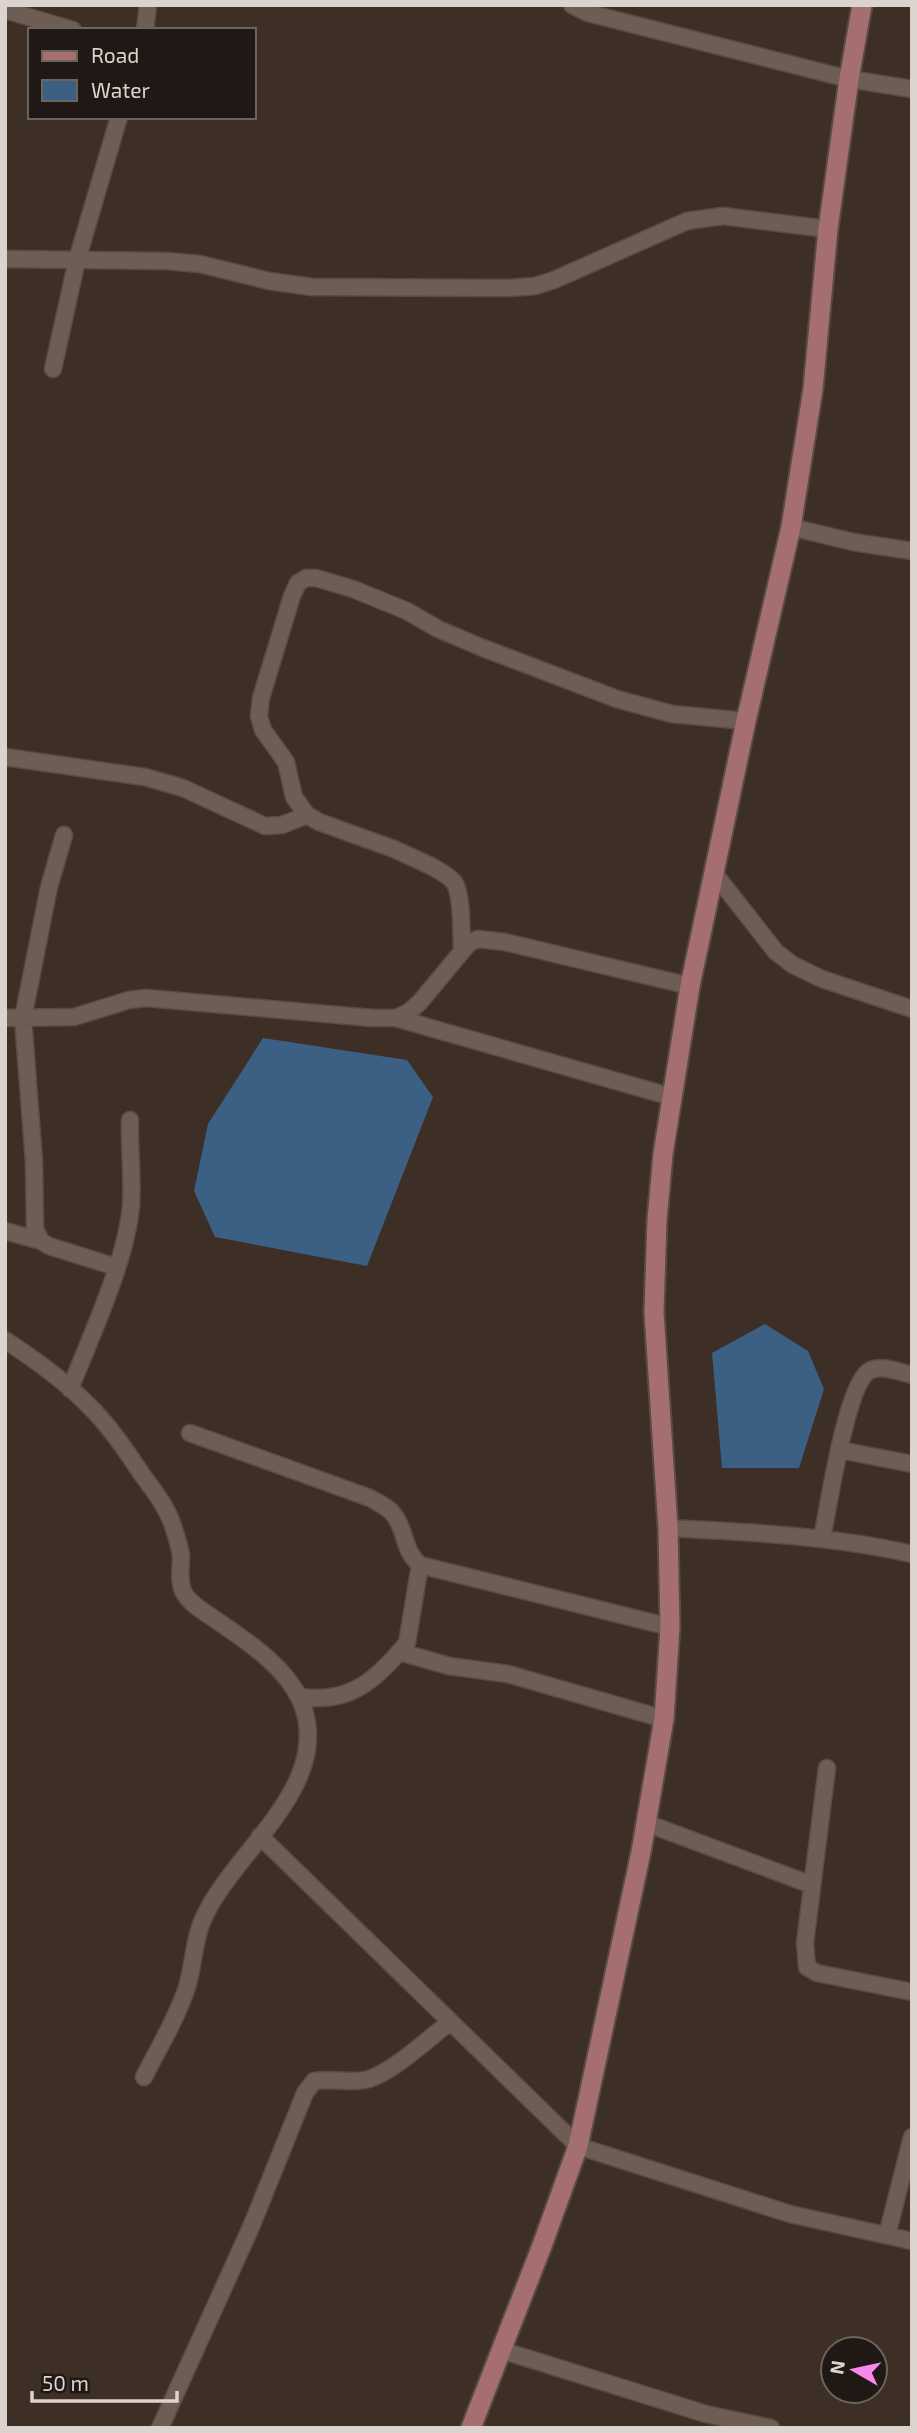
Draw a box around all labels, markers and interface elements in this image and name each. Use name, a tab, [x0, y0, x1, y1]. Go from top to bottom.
legend	[28, 28, 256, 119]
text: Road	[91, 42, 139, 67]
text: Water	[91, 77, 150, 102]
north arrow	[819, 2335, 889, 2405]
text: N	[824, 2359, 849, 2376]
scale bar	[32, 2360, 177, 2404]
text: 50 m	[42, 2370, 89, 2395]

